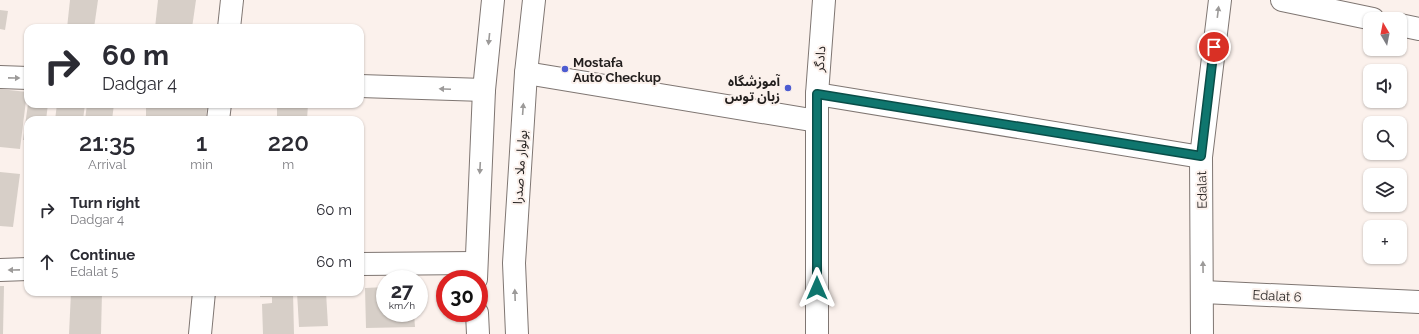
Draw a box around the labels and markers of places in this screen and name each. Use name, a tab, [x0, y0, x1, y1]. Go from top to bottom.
pin	[1197, 30, 1231, 64]
place label: Mostafa Auto Checkup	[573, 55, 661, 85]
marker: Mostafa Auto Checkup	[560, 64, 570, 74]
place label: آموزشگاه زبان توس	[725, 74, 781, 104]
marker: آموزشگاه زبان توس	[783, 83, 793, 93]

